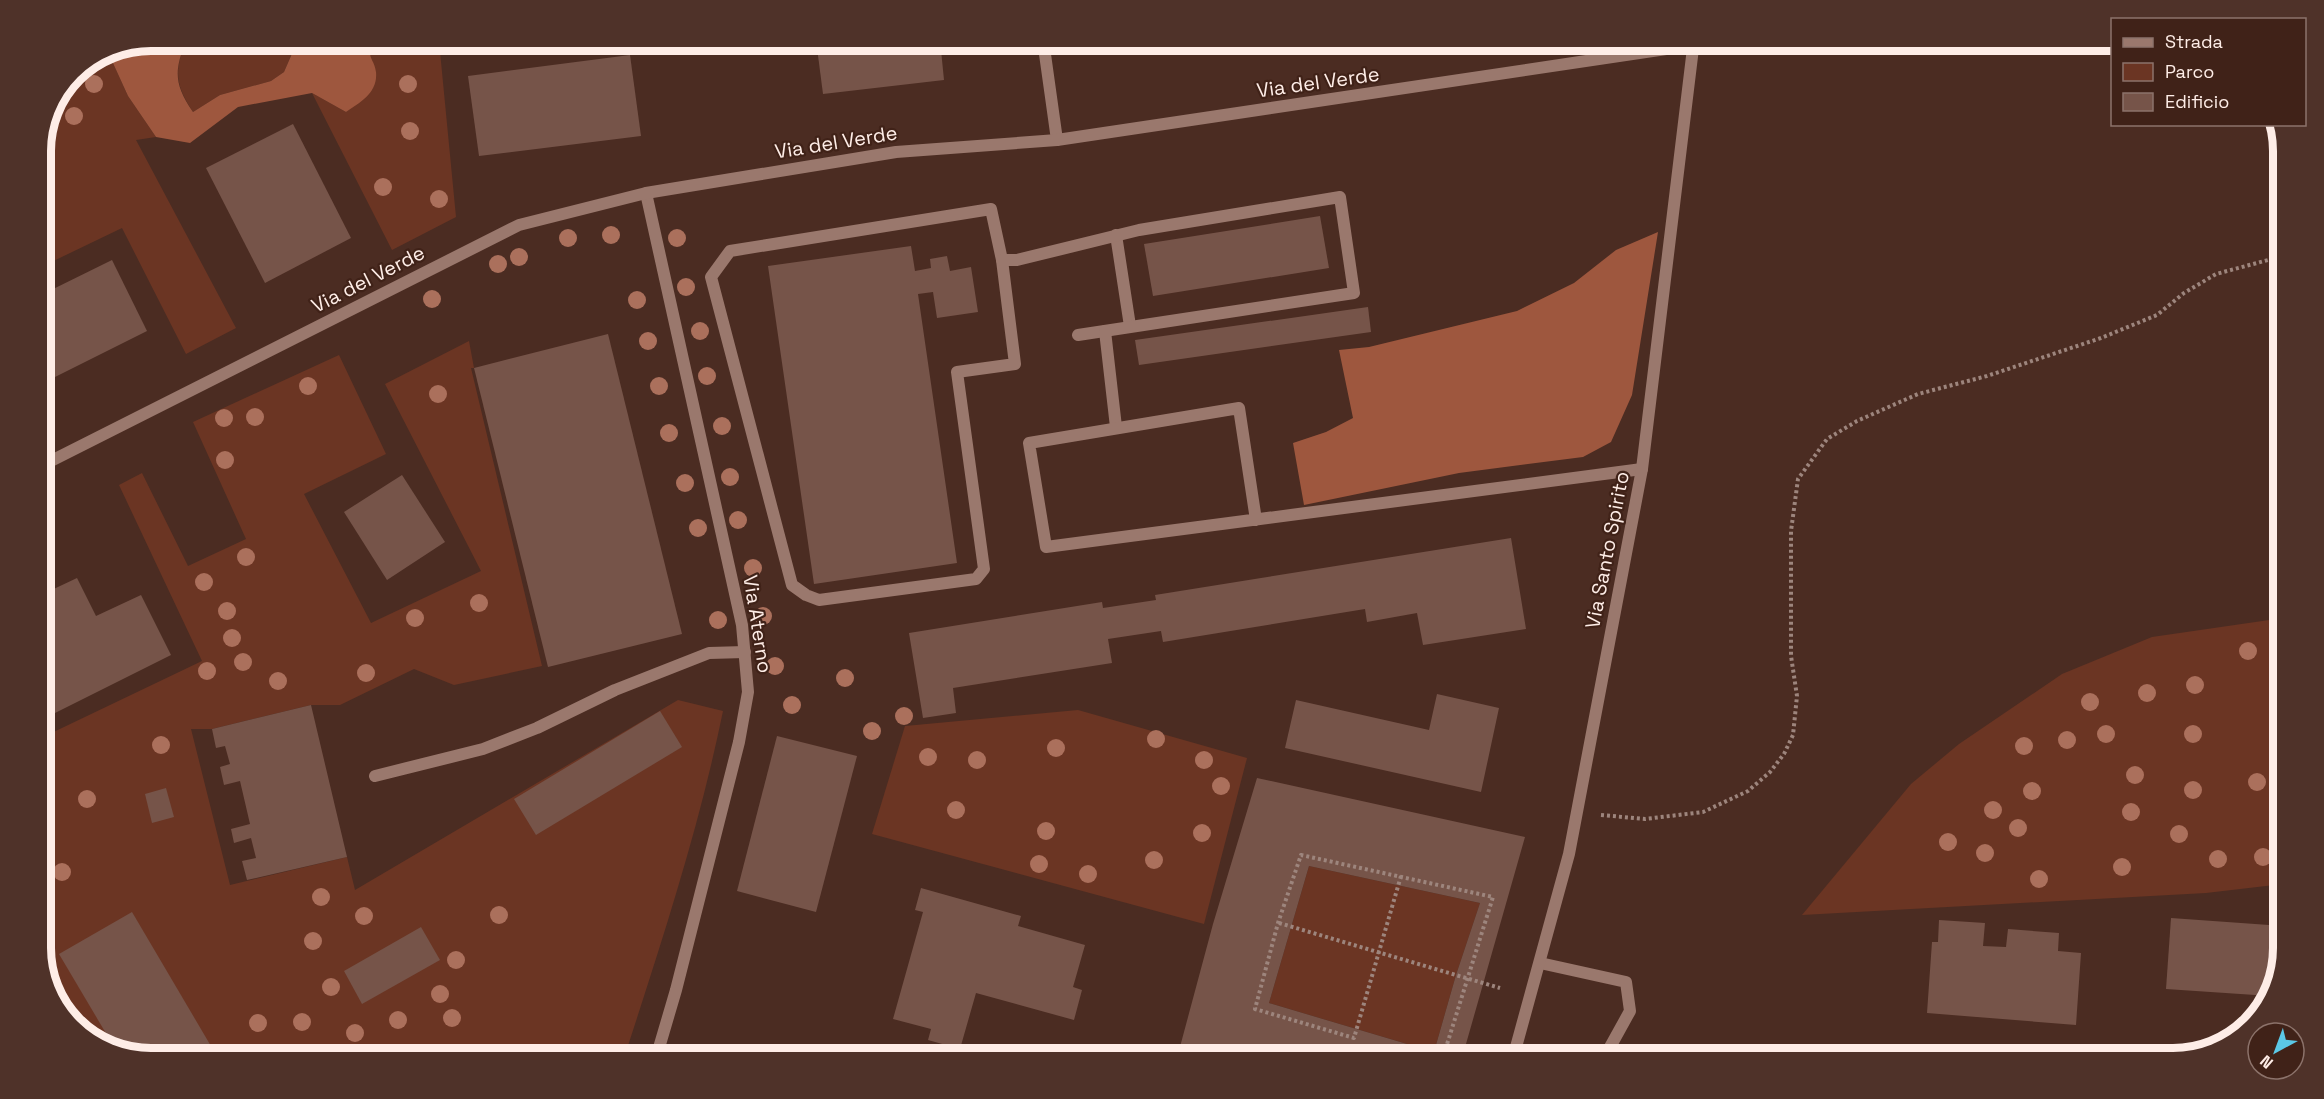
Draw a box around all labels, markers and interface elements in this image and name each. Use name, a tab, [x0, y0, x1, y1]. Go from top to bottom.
legend	[2111, 18, 2306, 126]
text: Strada	[2165, 30, 2223, 53]
text: Parco	[2165, 60, 2214, 83]
street label: Via del Verde	[1255, 61, 1381, 103]
text: Edificio	[2165, 90, 2229, 113]
street label: Via del Verde	[773, 119, 899, 165]
street label: Via del Verde	[307, 239, 429, 319]
street label: Via Santo Spirito	[1579, 469, 1635, 631]
street label: Via Aterno	[737, 573, 779, 675]
north arrow	[2246, 1021, 2306, 1081]
text: N	[2256, 1050, 2277, 1073]

